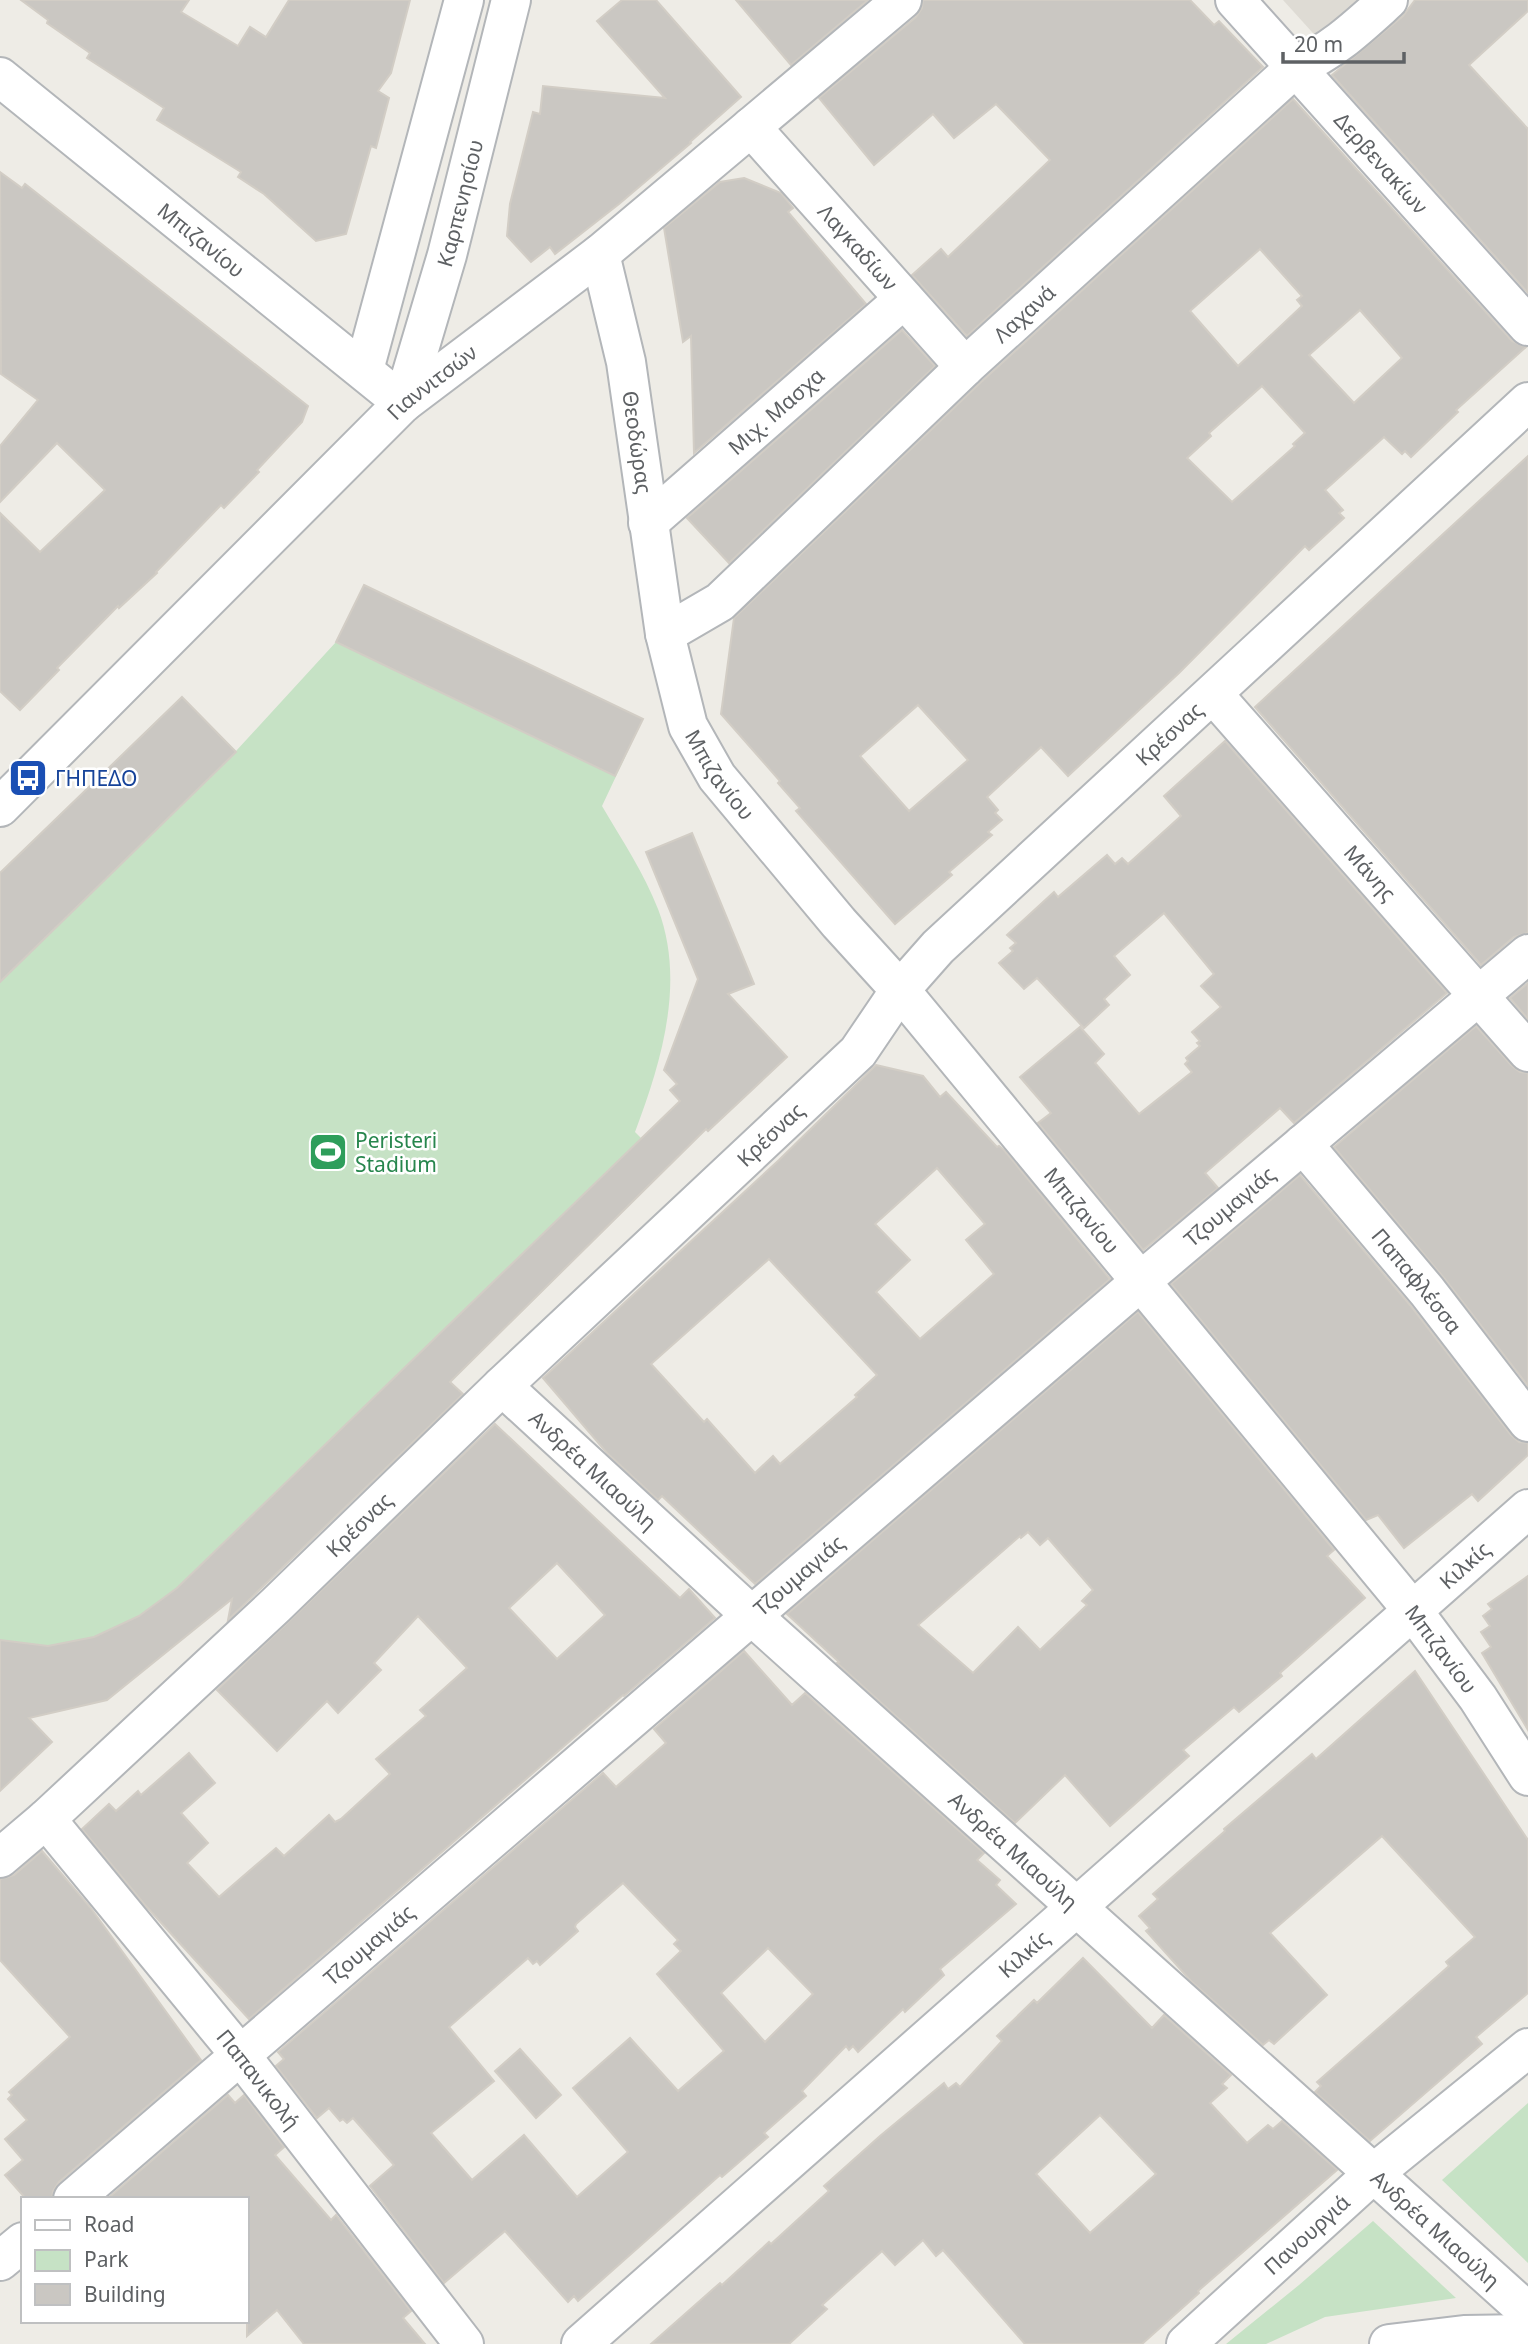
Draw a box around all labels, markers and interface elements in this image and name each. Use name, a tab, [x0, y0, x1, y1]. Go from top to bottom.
scale bar	[1283, 21, 1404, 65]
text: 20 m	[1294, 30, 1343, 58]
street label: Δερβενακίων	[1328, 106, 1434, 220]
street label: Καρπενησίου	[430, 136, 490, 270]
street label: Μπιζανίου	[152, 196, 251, 284]
street label: Λαγκαδίων	[812, 198, 904, 296]
street label: Λαχανά	[987, 278, 1061, 349]
street label: Γιαννιτσών	[380, 338, 482, 426]
street label: Μιχ. Μασχα	[722, 361, 830, 461]
street label: Θεοδώρας	[616, 389, 659, 495]
street label: Κρέσνας	[1129, 696, 1209, 772]
street label: Μπιζανίου	[679, 724, 761, 826]
bus stop icon: ΓΗΠΕΔΟ	[7, 757, 49, 799]
place label: ΓΗΠΕΔΟ	[55, 764, 137, 792]
street label: Μάνης	[1338, 839, 1402, 907]
street label: Κρέσνας	[731, 1096, 810, 1173]
place label: Peristeri Stadium	[355, 1126, 437, 1178]
sports icon: Peristeri Stadium	[307, 1131, 349, 1173]
street label: Τζουμαγιάς	[1178, 1160, 1281, 1253]
street label: Μπιζανίου	[1038, 1161, 1126, 1259]
street label: Παπαφλέσσα	[1366, 1222, 1468, 1339]
street label: Ανδρέα Μιαούλη	[523, 1404, 663, 1536]
street label: Κρέσνας	[320, 1486, 398, 1563]
street label: Τζουμαγιάς	[748, 1528, 850, 1622]
street label: Κιλκίς	[1433, 1535, 1496, 1595]
street label: Μπιζανίου	[1399, 1599, 1484, 1699]
street label: Ανδρέα Μιαούλη	[943, 1785, 1084, 1916]
street label: Τζουμαγιάς	[318, 1898, 420, 1992]
street label: Κιλκίς	[992, 1924, 1055, 1984]
street label: Παπανικολή	[211, 2023, 307, 2135]
street label: Ανδρέα Μιαούλη	[1365, 2164, 1506, 2294]
street label: Πανουργιά	[1258, 2188, 1356, 2281]
legend	[21, 2197, 248, 2323]
text: Road	[84, 2210, 134, 2238]
text: Park	[84, 2245, 129, 2273]
text: Building	[84, 2280, 166, 2308]

